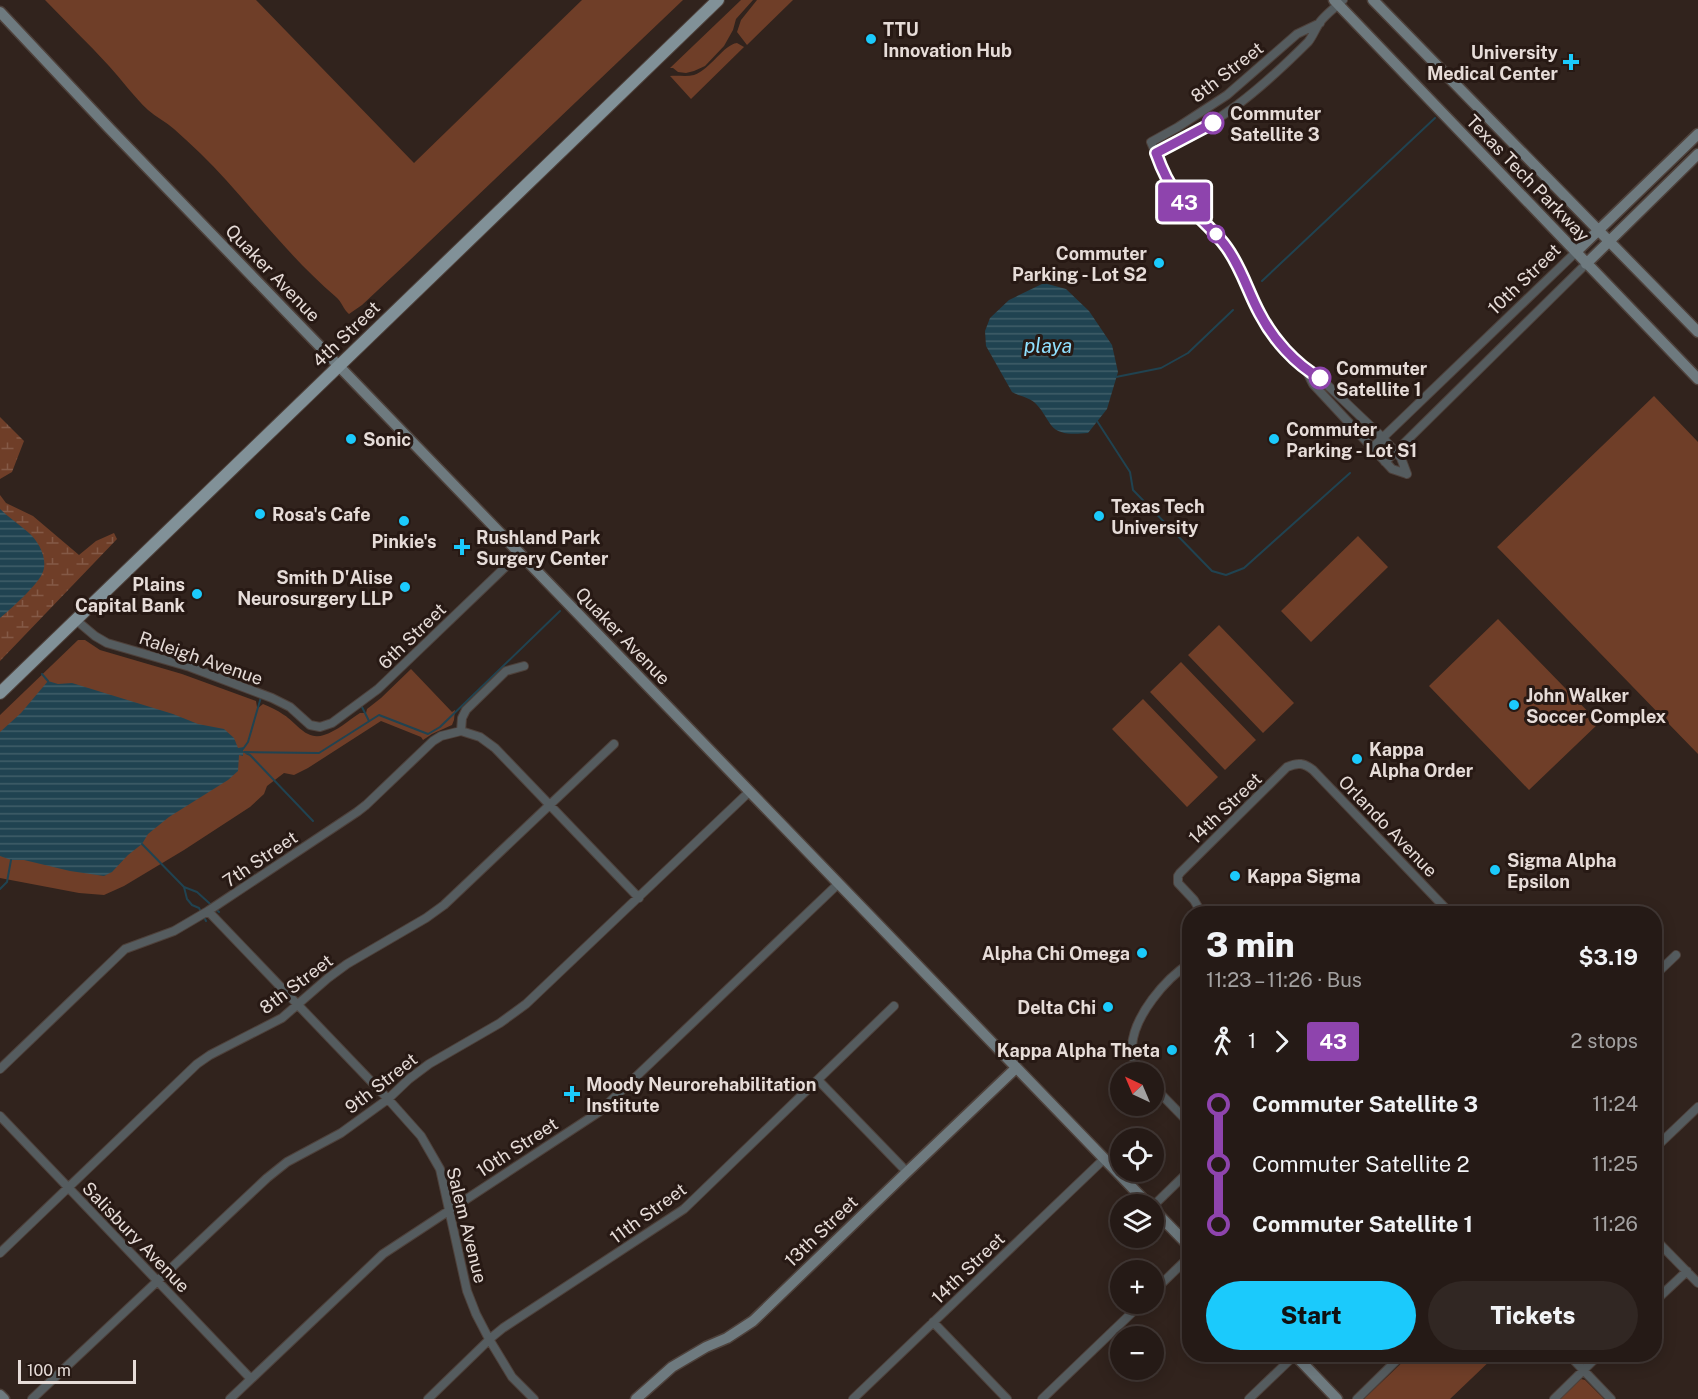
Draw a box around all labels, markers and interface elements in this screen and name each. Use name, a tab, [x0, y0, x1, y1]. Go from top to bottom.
place label: TTU Innovation Hub	[883, 19, 1012, 61]
marker: TTU Innovation Hub	[864, 32, 878, 46]
street label: 8th Street	[1187, 37, 1267, 107]
place label: University Medical Center	[1427, 42, 1559, 84]
marker: University Medical Center	[1562, 53, 1580, 71]
place label: Commuter Satellite 3	[1230, 103, 1322, 145]
street label: Texas Tech Parkway	[1462, 110, 1594, 246]
marker: Commuter Satellite 3	[1202, 112, 1224, 134]
line badge: 43	[1157, 182, 1211, 222]
text: 43	[1170, 190, 1198, 215]
street label: Quaker Avenue	[221, 220, 325, 326]
unlabelled marker	[1207, 225, 1225, 243]
street label: 10th Street	[1483, 239, 1565, 319]
place label: Commuter Parking - Lot S2	[1012, 243, 1148, 285]
marker: Commuter Parking - Lot S2	[1152, 256, 1166, 270]
street label: 4th Street	[308, 297, 384, 371]
water label: playa	[1024, 334, 1072, 358]
place label: Commuter Satellite 1	[1336, 358, 1428, 400]
marker: Commuter Satellite 1	[1309, 367, 1331, 389]
place label: Commuter Parking - Lot S1	[1286, 419, 1417, 461]
place label: Sonic	[363, 429, 411, 450]
marker: Sonic	[344, 432, 358, 446]
marker: Commuter Parking - Lot S1	[1267, 432, 1281, 446]
place label: Texas Tech University	[1111, 496, 1205, 538]
place label: Rosa's Cafe	[272, 504, 371, 525]
marker: Rosa's Cafe	[253, 507, 267, 521]
marker: Texas Tech University	[1092, 509, 1106, 523]
marker: Pinkie's	[397, 514, 411, 528]
place label: Rushland Park Surgery Center	[476, 527, 609, 569]
place label: Pinkie's	[372, 531, 436, 552]
marker: Rushland Park Surgery Center	[453, 538, 471, 556]
place label: Smith D'Alise Neurosurgery LLP	[237, 567, 393, 609]
place label: Plains Capital Bank	[75, 574, 186, 616]
marker: Smith D'Alise Neurosurgery LLP	[398, 580, 412, 594]
street label: Quaker Avenue	[571, 583, 675, 689]
marker: Plains Capital Bank	[190, 587, 204, 601]
street label: 6th Street	[374, 599, 450, 673]
street label: Raleigh Avenue	[136, 627, 266, 689]
place label: John Walker Soccer Complex	[1526, 685, 1667, 727]
marker: John Walker Soccer Complex	[1507, 698, 1521, 712]
place label: Kappa Alpha Order	[1369, 739, 1474, 781]
marker: Kappa Alpha Order	[1350, 752, 1364, 766]
street label: 14th Street	[1184, 768, 1266, 848]
street label: Orlando Avenue	[1334, 771, 1442, 881]
street label: 7th Street	[219, 826, 301, 892]
place label: Sigma Alpha Epsilon	[1507, 850, 1616, 892]
marker: Sigma Alpha Epsilon	[1488, 863, 1502, 877]
place label: Kappa Sigma	[1247, 866, 1361, 887]
marker: Kappa Sigma	[1228, 869, 1242, 883]
text: 3 min	[1206, 926, 1295, 964]
place label: Alpha Chi Omega	[982, 943, 1130, 964]
text: $3.19	[1579, 944, 1638, 970]
marker: Alpha Chi Omega	[1135, 946, 1149, 960]
street label: 8th Street	[255, 950, 337, 1018]
text: 11:23 – 11:26 · Bus	[1206, 968, 1362, 992]
place label: Delta Chi	[1017, 997, 1096, 1018]
marker: Delta Chi	[1101, 1000, 1115, 1014]
icon: walk	[1206, 1025, 1239, 1058]
icon: forward	[1265, 1025, 1298, 1058]
text: 1	[1248, 1029, 1256, 1053]
text: 43	[1319, 1029, 1347, 1054]
text: 2 stops	[1571, 1029, 1638, 1053]
place label: Kappa Alpha Theta	[997, 1040, 1160, 1061]
marker: Kappa Alpha Theta	[1165, 1043, 1179, 1057]
street label: 9th Street	[341, 1048, 421, 1118]
north arrow	[1110, 1062, 1164, 1116]
map controls	[1110, 1062, 1164, 1380]
place label: Moody Neurorehabilitation Institute	[586, 1074, 816, 1116]
marker: Moody Neurorehabilitation Institute	[563, 1085, 581, 1103]
text: Commuter Satellite 3	[1252, 1091, 1478, 1117]
text: 11:24	[1592, 1092, 1638, 1116]
street label: 10th Street	[472, 1113, 562, 1181]
button: locate	[1110, 1128, 1164, 1182]
text: Commuter Satellite 2	[1252, 1151, 1470, 1177]
text: 11:25	[1592, 1152, 1638, 1176]
street label: Salem Avenue	[442, 1165, 492, 1285]
street label: Salisbury Avenue	[78, 1177, 194, 1297]
street label: 11th Street	[606, 1178, 690, 1248]
street label: 13th Street	[780, 1191, 862, 1271]
button: layers	[1110, 1194, 1164, 1248]
text: Commuter Satellite 1	[1252, 1211, 1473, 1237]
text: 11:26	[1592, 1212, 1638, 1236]
street label: 14th Street	[927, 1228, 1009, 1308]
button: +	[1110, 1260, 1164, 1314]
button: Start	[1206, 1281, 1416, 1350]
button: Tickets	[1428, 1281, 1638, 1350]
button: −	[1110, 1326, 1164, 1380]
scale bar	[18, 1357, 136, 1384]
text: 100 m	[27, 1361, 71, 1380]

